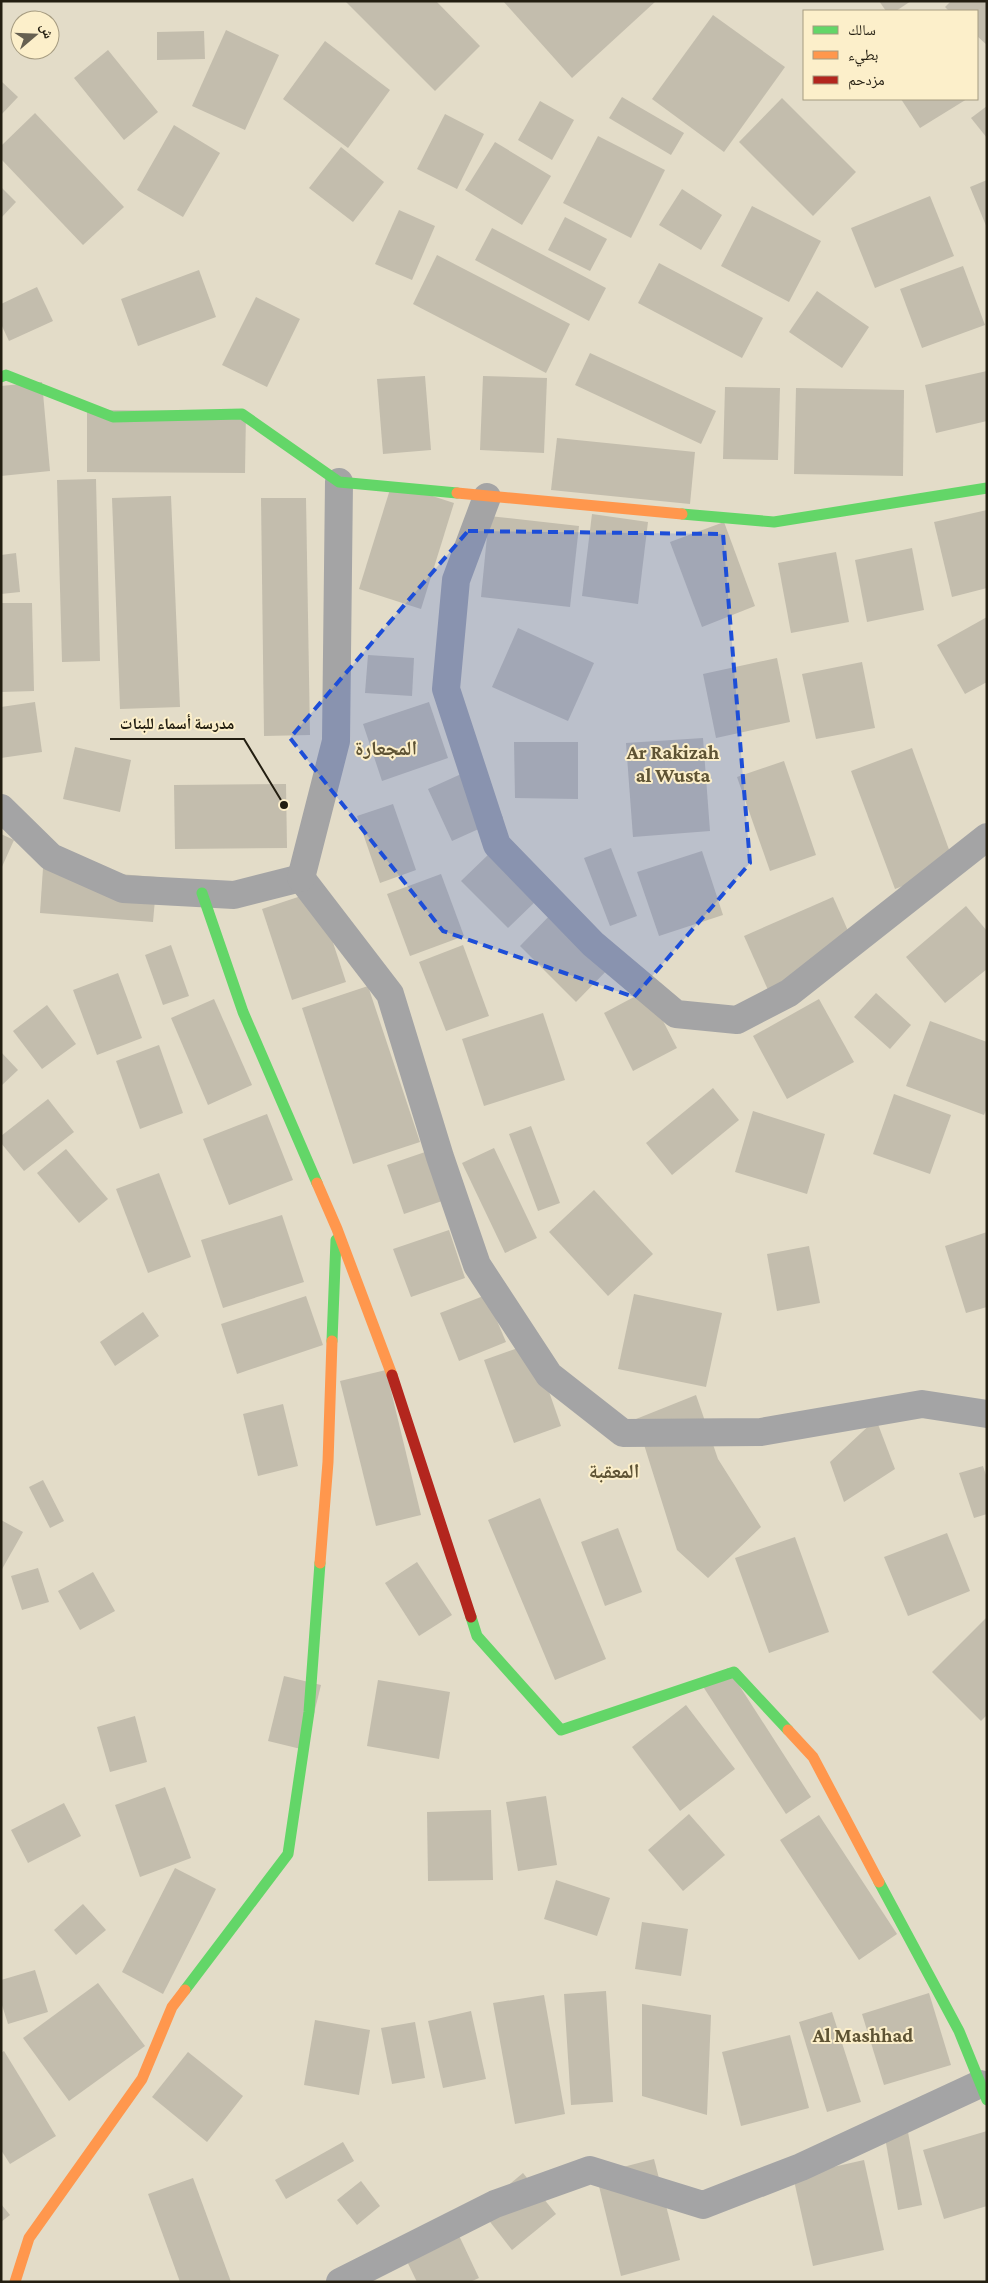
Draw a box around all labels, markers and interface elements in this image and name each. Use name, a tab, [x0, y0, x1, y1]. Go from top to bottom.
north arrow	[10, 10, 60, 60]
legend	[803, 10, 978, 100]
text: ش	[36, 21, 57, 41]
text: سالك	[848, 22, 876, 38]
text: بطيء	[848, 47, 878, 67]
text: مزدحم	[848, 72, 885, 90]
callout: مدرسة أسماء للبنات	[110, 708, 244, 739]
text: مدرسة أسماء للبنات	[120, 714, 234, 733]
district label: المجعارة	[355, 737, 417, 759]
district label: Ar Rakizah al Wusta	[626, 741, 720, 786]
district label: المعقبة	[589, 1460, 639, 1483]
district label: Al Mashhad	[812, 2024, 913, 2046]

